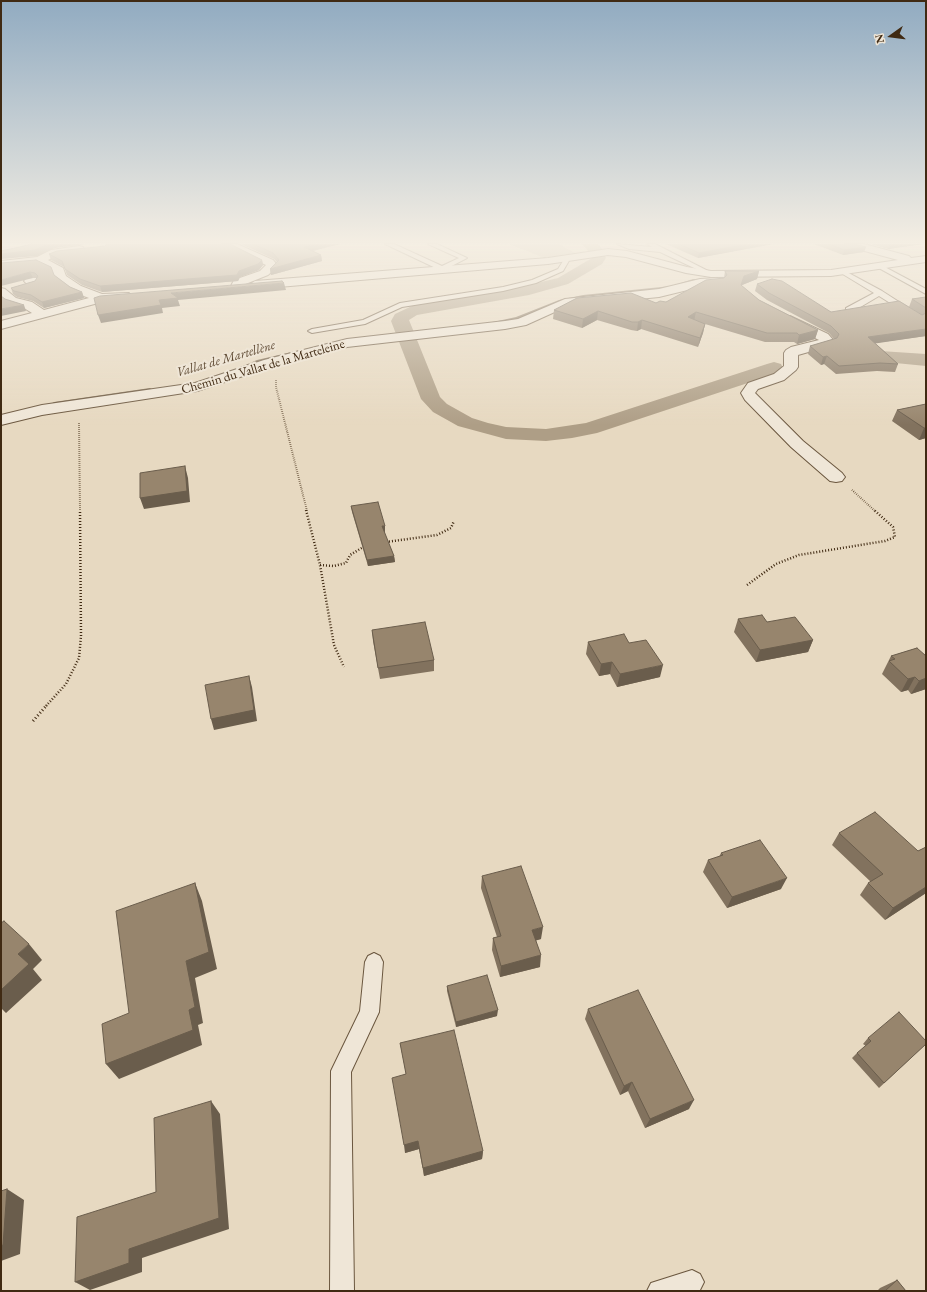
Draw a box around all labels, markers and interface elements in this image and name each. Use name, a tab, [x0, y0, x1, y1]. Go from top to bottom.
north arrow	[871, 16, 911, 56]
text: N	[871, 33, 887, 45]
street label: Chemin du Vallat de la Marteleine	[180, 336, 346, 398]
water label: Vallat de Martellène	[175, 337, 277, 381]

